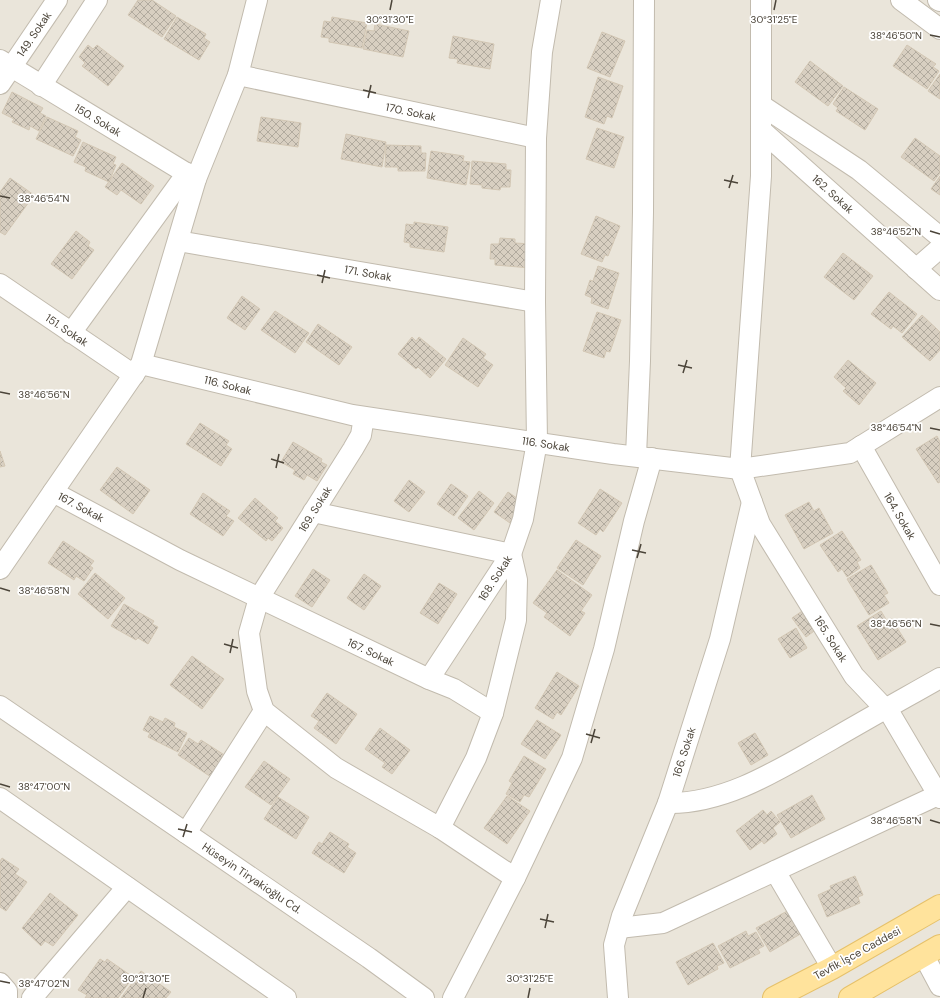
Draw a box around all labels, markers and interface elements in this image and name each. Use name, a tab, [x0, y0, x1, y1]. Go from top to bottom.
street label: 149. Sokak	[14, 8, 55, 59]
text: 30°31'30"E	[366, 13, 414, 26]
text: 30°31'25"E	[751, 13, 798, 26]
text: 38°46'50"N	[870, 29, 922, 42]
street label: 170. Sokak	[384, 100, 438, 124]
street label: 150. Sokak	[72, 101, 124, 140]
street label: 162. Sokak	[809, 172, 857, 217]
text: 38°46'54"N	[18, 192, 70, 205]
text: 38°46'52"N	[871, 225, 921, 238]
street label: 171. Sokak	[343, 262, 393, 284]
street label: 151. Sokak	[43, 311, 91, 350]
street label: 116. Sokak	[203, 372, 254, 398]
text: 38°46'56"N	[18, 388, 70, 401]
text: 38°46'54"N	[870, 421, 922, 434]
street label: 116. Sokak	[521, 433, 571, 455]
street label: 169. Sokak	[295, 483, 335, 535]
street label: 167. Sokak	[56, 489, 107, 525]
street label: 164. Sokak	[881, 490, 919, 542]
street label: 168. Sokak	[475, 552, 515, 604]
text: 38°46'58"N	[18, 584, 70, 597]
street label: 165. Sokak	[811, 613, 851, 665]
text: 38°46'56"N	[870, 617, 922, 630]
street label: 167. Sokak	[345, 635, 397, 669]
street label: 166. Sokak	[669, 725, 699, 779]
text: 38°47'00"N	[18, 780, 70, 793]
text: 38°46'58"N	[870, 814, 922, 827]
street label: Hüseyin Tiryakioğlu Cd.	[199, 839, 305, 917]
street label: Tevfik İşce Caddesi	[811, 923, 903, 983]
text: 30°31'30"E	[122, 972, 170, 985]
text: 30°31'25"E	[507, 972, 554, 985]
text: 38°47'02"N	[18, 977, 70, 990]

